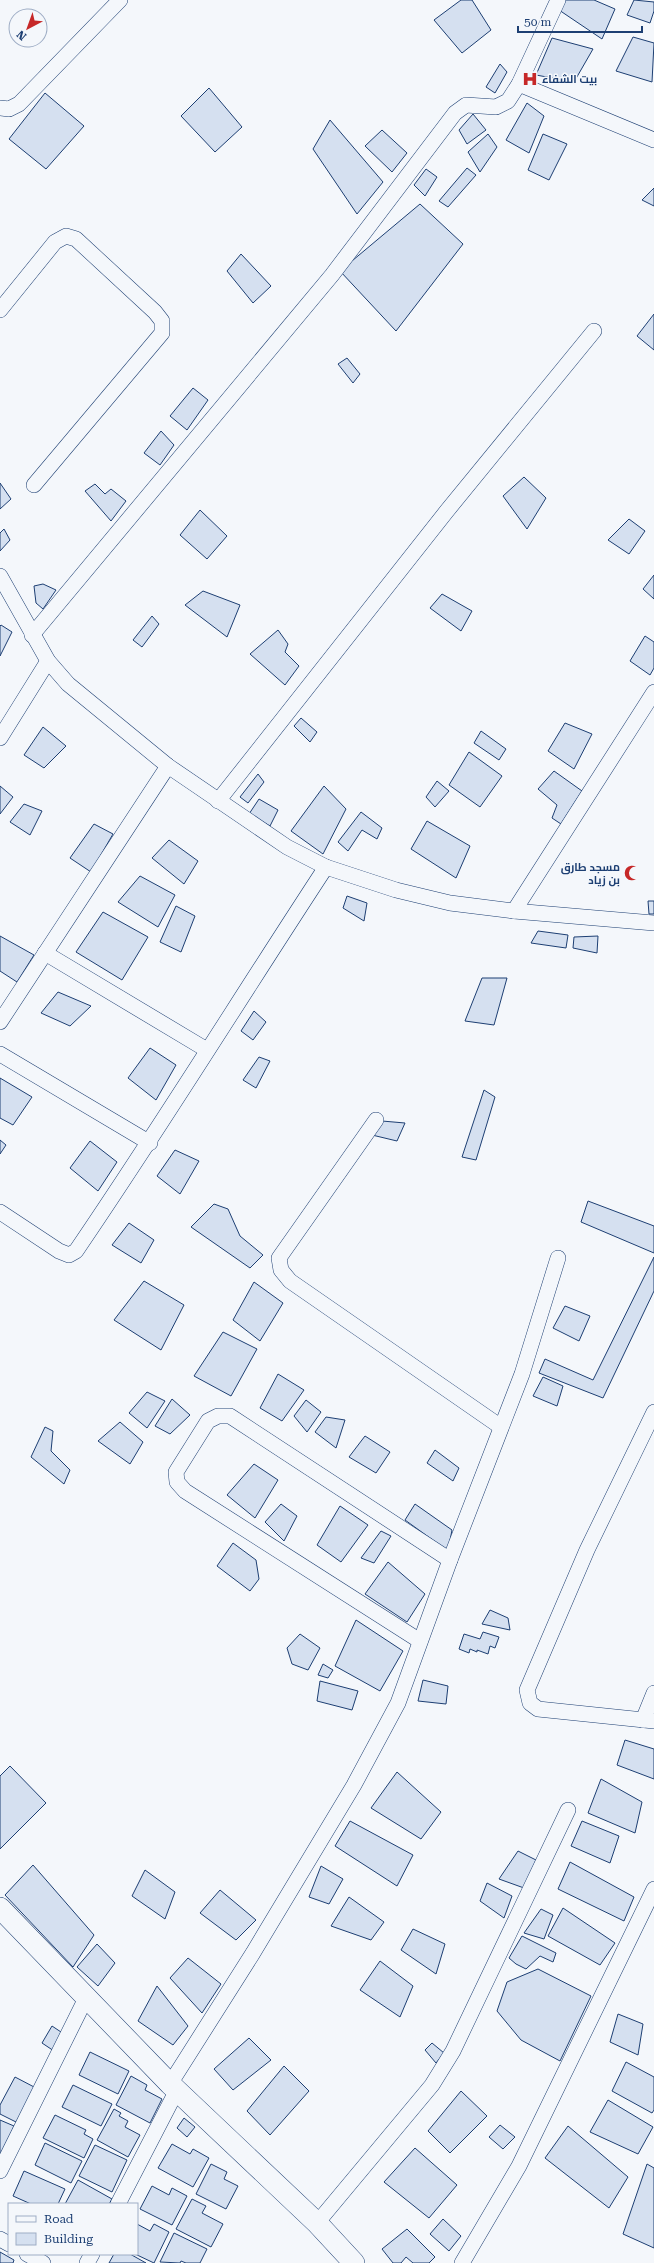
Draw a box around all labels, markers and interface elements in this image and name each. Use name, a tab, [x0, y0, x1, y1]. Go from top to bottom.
north arrow	[8, 8, 48, 48]
scale bar	[518, 8, 642, 34]
text: 50 m	[524, 15, 551, 29]
text: N	[14, 27, 29, 43]
hospital icon: بيت الشفاء	[521, 70, 539, 88]
place label: بيت الشفاء	[542, 73, 597, 86]
place label: مسجد طارق بن زياد	[561, 861, 620, 887]
mosque icon: مسجد طارق بن زياد	[623, 864, 641, 882]
legend	[8, 2203, 138, 2255]
text: Road	[44, 2212, 74, 2226]
text: Building	[44, 2232, 93, 2246]

